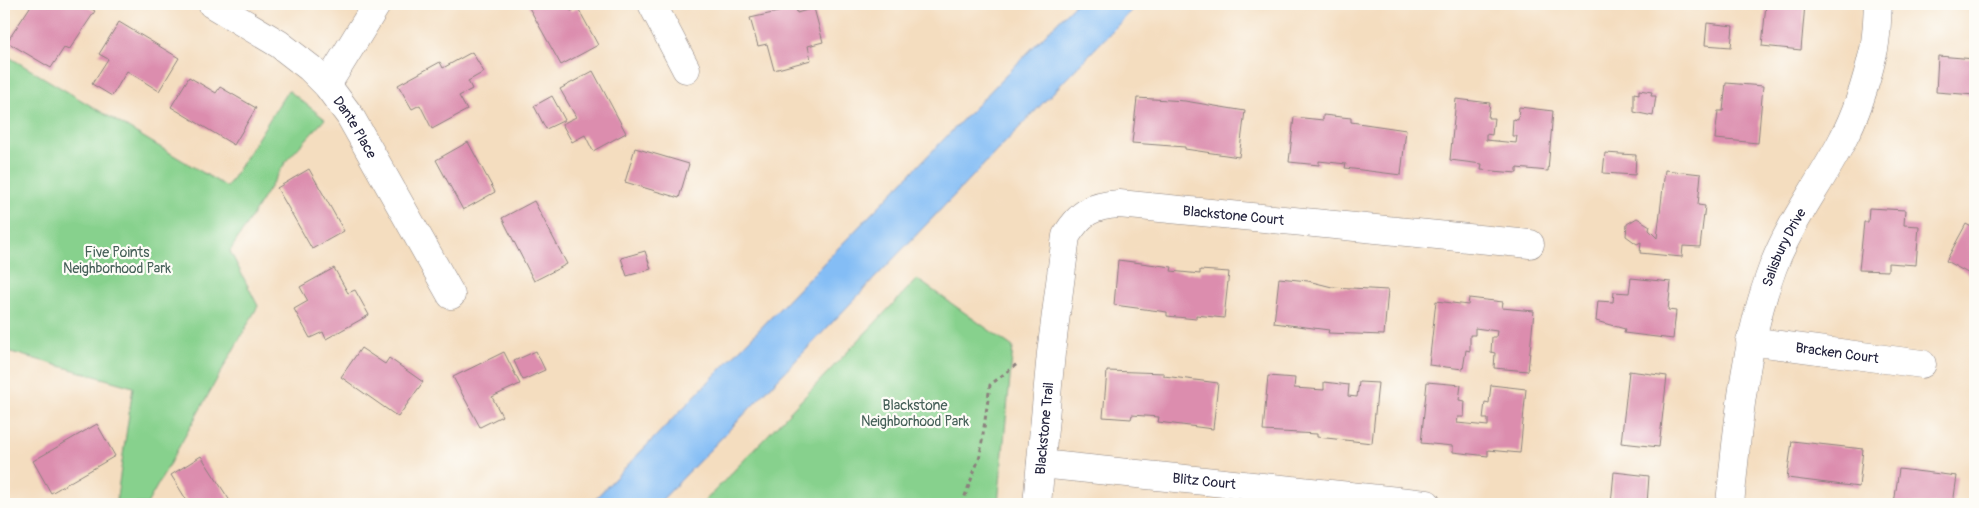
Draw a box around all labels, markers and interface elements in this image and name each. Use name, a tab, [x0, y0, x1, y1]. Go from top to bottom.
street label: Dante Place	[330, 93, 381, 161]
street label: Blackstone Court	[1182, 202, 1285, 229]
street label: Salisbury Drive	[1758, 205, 1809, 289]
park label: Five Points Neighborhood Park	[63, 244, 171, 277]
street label: Bracken Court	[1795, 339, 1880, 367]
street label: Blackstone Trail	[1031, 381, 1057, 475]
park label: Blackstone Neighborhood Park	[861, 397, 969, 430]
street label: Blitz Court	[1172, 469, 1237, 493]

